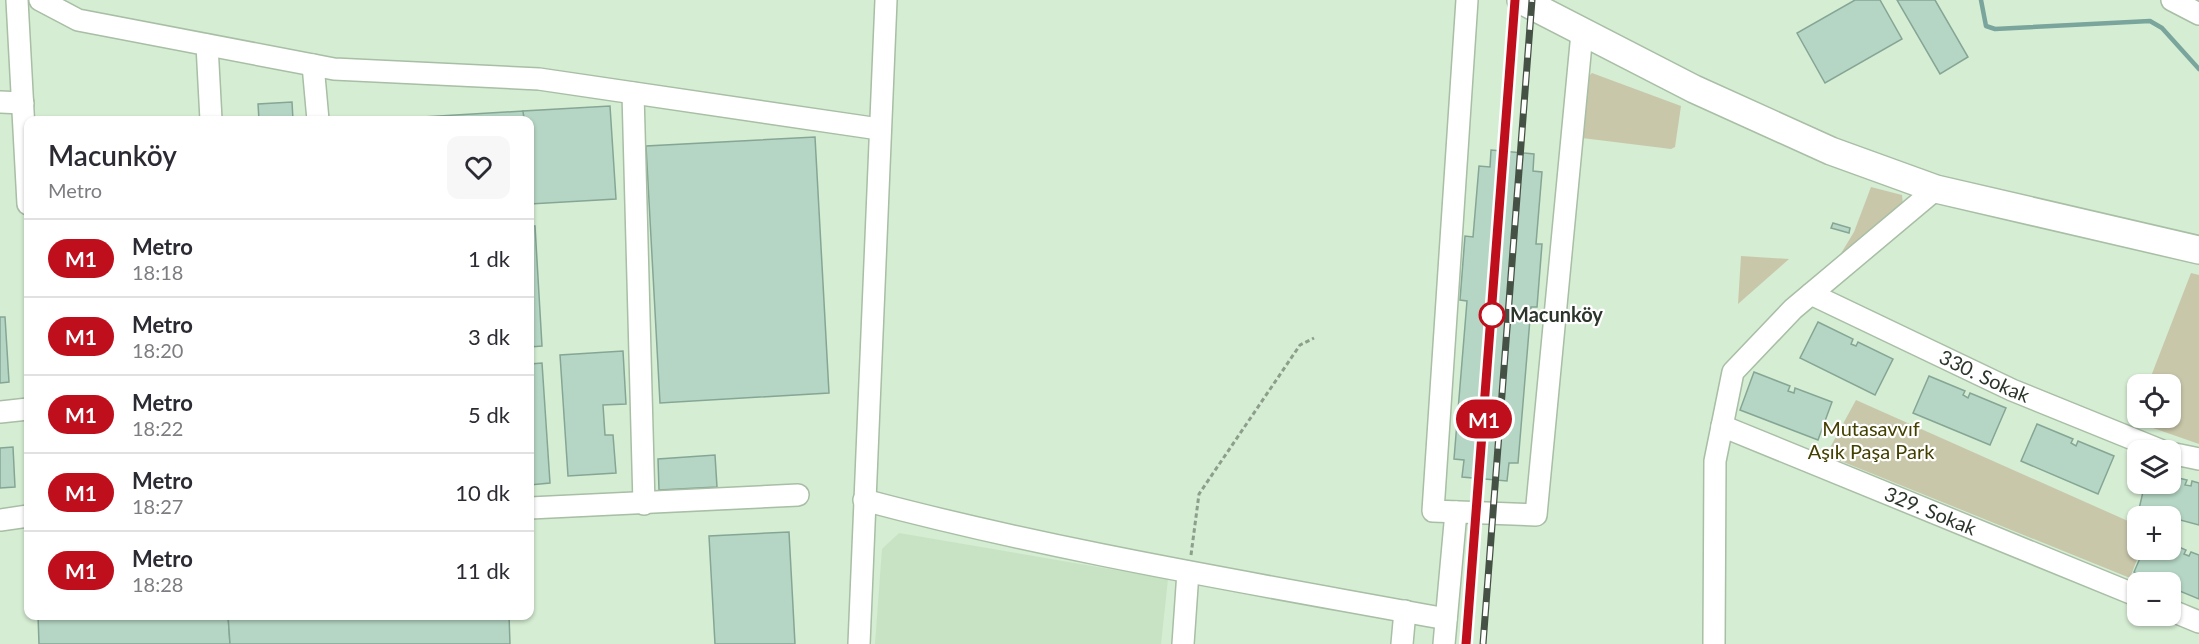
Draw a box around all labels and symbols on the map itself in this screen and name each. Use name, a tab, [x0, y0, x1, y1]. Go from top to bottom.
marker: Macunköy	[1479, 302, 1505, 328]
place label: Macunköy	[1510, 302, 1603, 326]
street label: 330. Sokak	[1936, 344, 2034, 407]
line badge: M1	[1457, 400, 1511, 438]
park label: Mutasavvıf Aşık Paşa Park	[1808, 416, 1935, 463]
street label: 329. Sokak	[1881, 481, 1981, 540]

